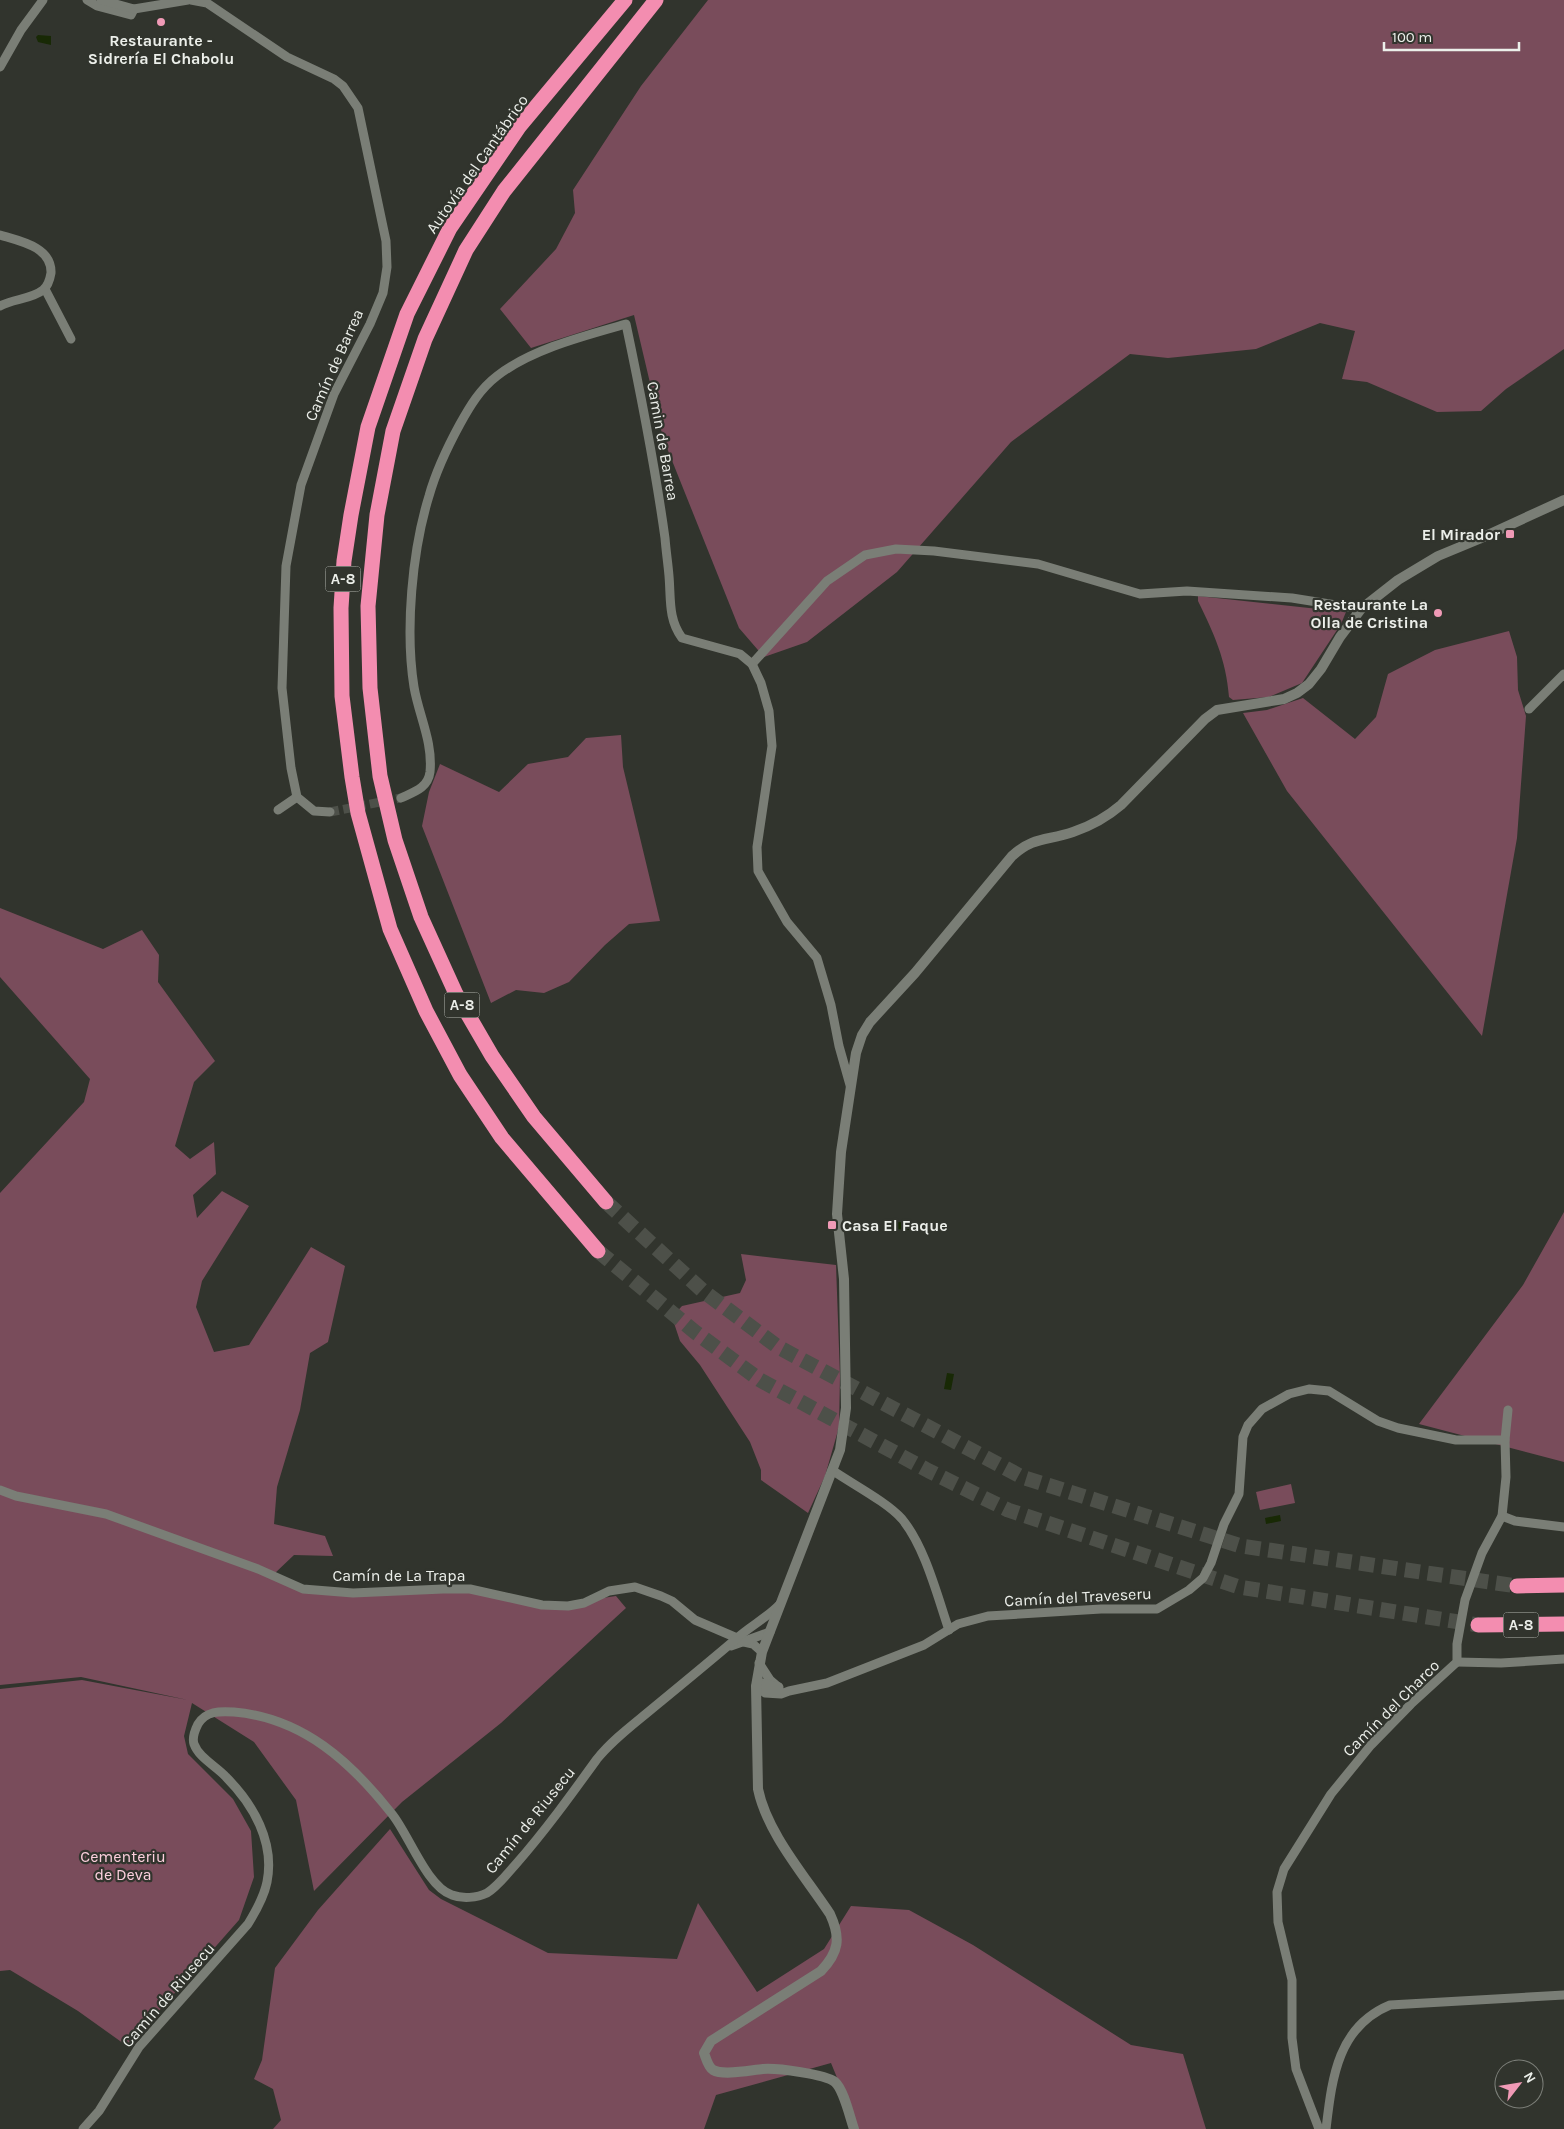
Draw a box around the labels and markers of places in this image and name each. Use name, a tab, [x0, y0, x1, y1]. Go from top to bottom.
marker: Restaurante - Sidrería El Chabolu	[155, 16, 167, 28]
place label: Restaurante - Sidrería El Chabolu	[88, 31, 234, 68]
place label: El Mirador	[1422, 525, 1501, 544]
marker: El Mirador	[1504, 528, 1516, 540]
place label: Restaurante La Olla de Cristina	[1311, 595, 1428, 632]
marker: Restaurante La Olla de Cristina	[1432, 607, 1444, 619]
place label: Casa El Faque	[842, 1216, 948, 1235]
marker: Casa El Faque	[826, 1219, 838, 1231]

